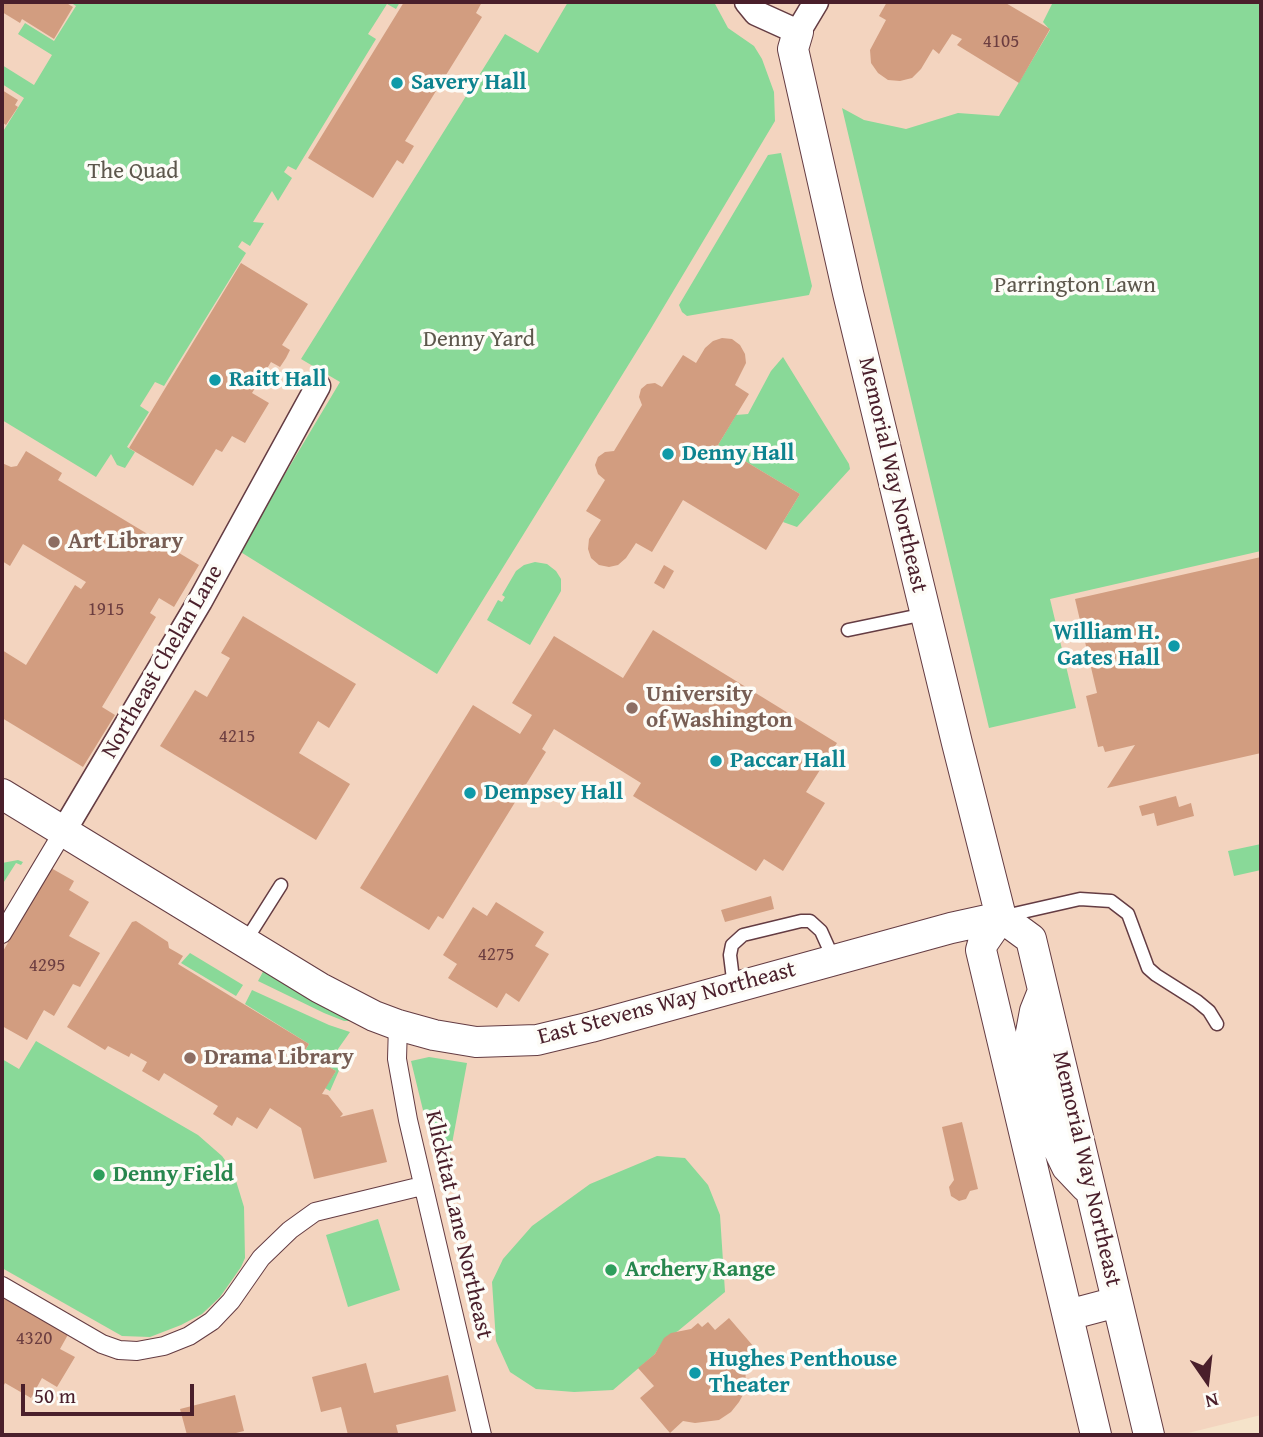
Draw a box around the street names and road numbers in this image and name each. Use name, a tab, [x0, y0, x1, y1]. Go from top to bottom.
street label: Memorial Way Northeast	[851, 355, 933, 595]
street label: Northeast Chelan Lane	[96, 560, 230, 764]
street label: East Stevens Way Northeast	[535, 956, 799, 1052]
street label: Memorial Way Northeast	[1045, 1049, 1127, 1289]
street label: Klickitat Lane Northeast	[418, 1108, 498, 1342]

